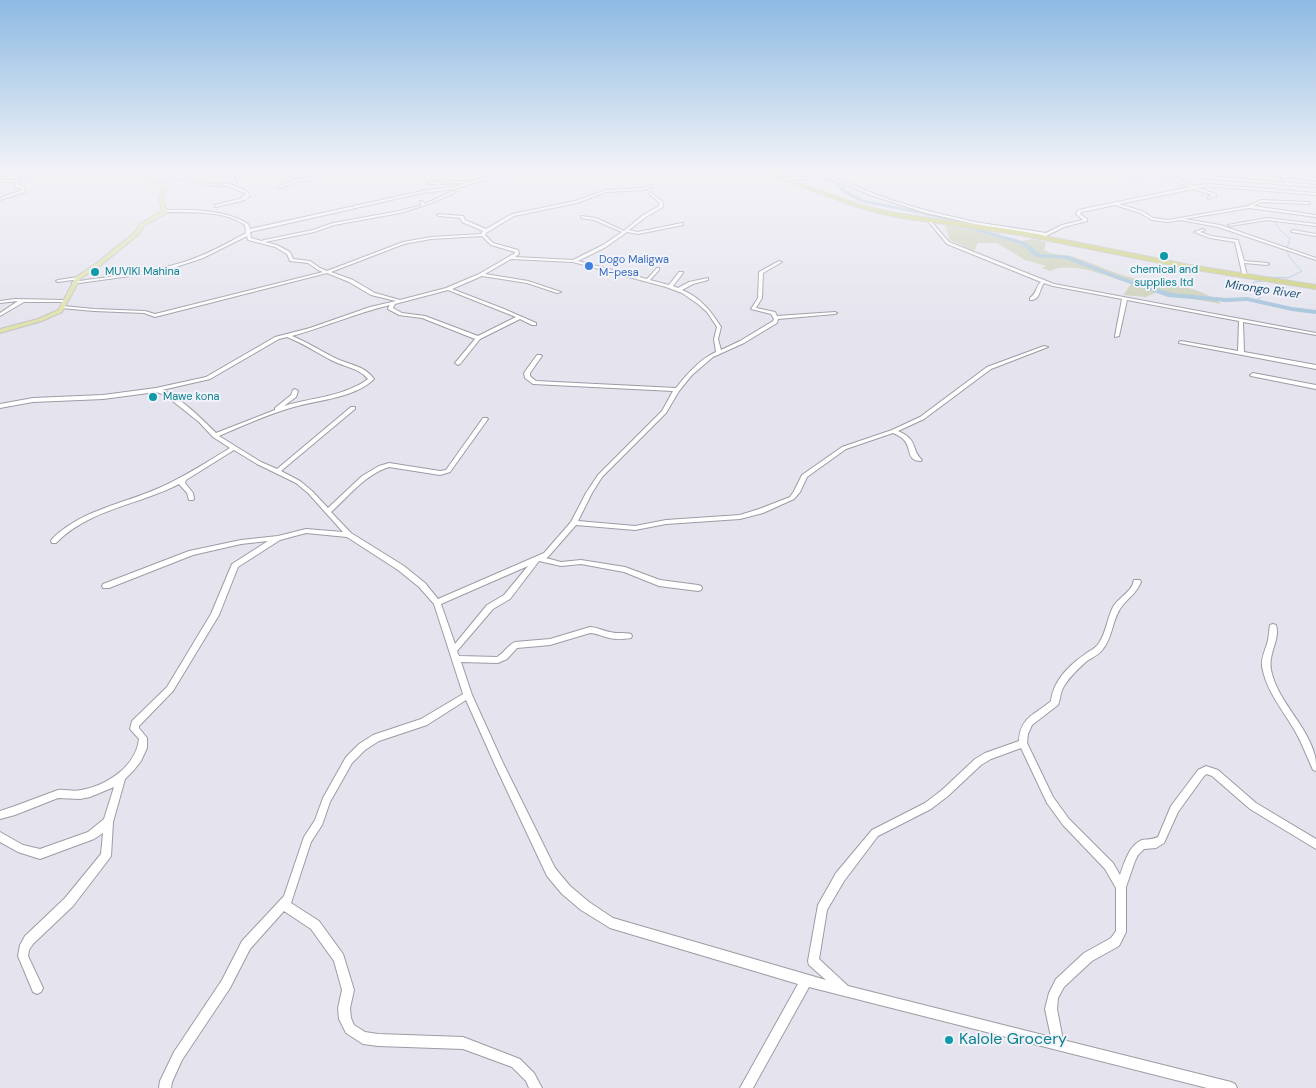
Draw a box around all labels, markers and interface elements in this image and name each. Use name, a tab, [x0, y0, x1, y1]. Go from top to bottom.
marker: chemical and supplies ltd	[1158, 250, 1170, 262]
place label: Dogo Maligwa M-pesa	[599, 253, 669, 279]
marker: Dogo Maligwa M-pesa	[583, 260, 595, 272]
place label: chemical and supplies ltd	[1130, 263, 1198, 289]
place label: MUVIKI Mahina	[105, 265, 180, 279]
marker: MUVIKI Mahina	[89, 266, 101, 278]
water label: Mirongo River	[1224, 278, 1302, 302]
place label: Mawe kona	[163, 390, 219, 404]
marker: Mawe kona	[147, 391, 159, 403]
place label: Kalole Grocery	[959, 1030, 1067, 1050]
marker: Kalole Grocery	[943, 1034, 955, 1046]

